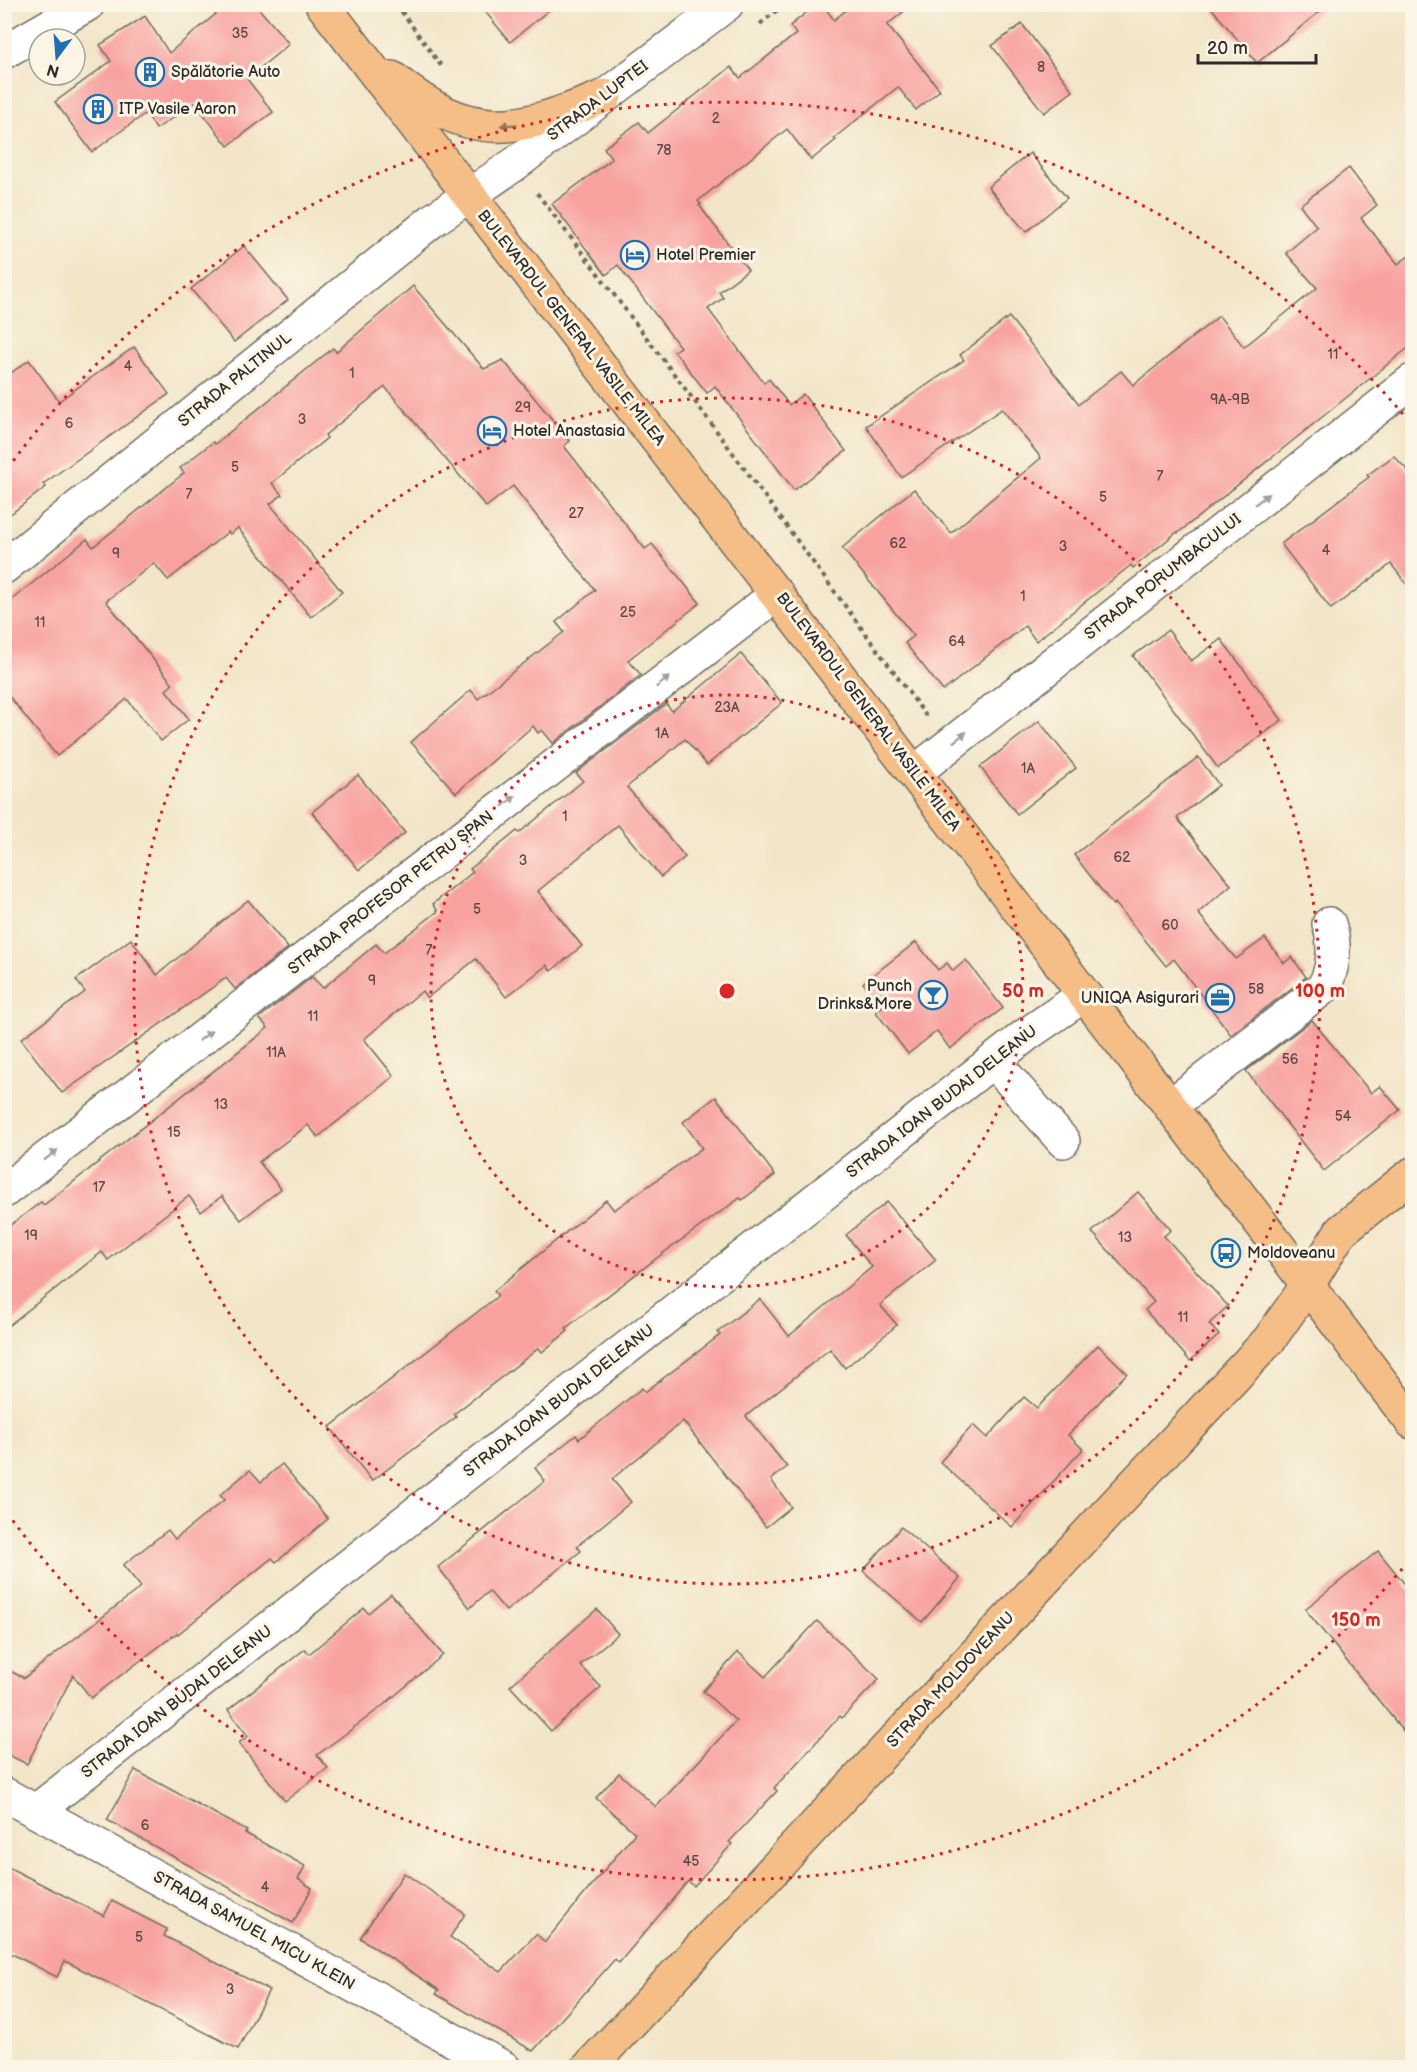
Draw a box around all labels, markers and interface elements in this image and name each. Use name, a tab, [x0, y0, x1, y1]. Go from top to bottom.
house number: 35	[232, 25, 248, 42]
north arrow	[27, 27, 87, 87]
scale bar	[1198, 27, 1316, 65]
text: 20 m	[1207, 38, 1248, 59]
building icon: Spălătorie Auto	[134, 56, 166, 88]
street label: STRADA LUPTEI	[544, 57, 652, 145]
text: N	[45, 59, 62, 81]
house number: 8	[1037, 59, 1045, 76]
place label: Spălătorie Auto	[171, 63, 280, 82]
building icon: ITP Vasile Aaron	[82, 93, 114, 125]
place label: ITP Vasile Aaron	[119, 100, 236, 119]
house number: 2	[712, 110, 721, 127]
one-way arrow	[500, 120, 519, 129]
house number: 78	[656, 142, 672, 159]
street label: BULEVARDUL GENERAL VASILE MILEA	[473, 206, 669, 450]
hotel icon: Hotel Premier	[619, 239, 651, 271]
place label: Hotel Premier	[656, 246, 756, 265]
street label: STRADA PALTINUL	[175, 328, 296, 431]
house number: 11	[1328, 346, 1338, 363]
house number: 4	[124, 358, 133, 375]
house number: 1	[349, 365, 355, 382]
house number: 9A-9B	[1210, 391, 1250, 408]
house number: 29	[515, 399, 531, 416]
house number: 3	[298, 411, 306, 428]
house number: 6	[65, 415, 74, 432]
hotel icon: Hotel Anastasia	[476, 415, 508, 447]
place label: Hotel Anastasia	[513, 422, 625, 441]
house number: 5	[231, 459, 239, 476]
house number: 7	[1157, 468, 1164, 485]
house number: 7	[186, 486, 193, 503]
house number: 5	[1099, 489, 1107, 506]
one-way arrow	[1254, 493, 1270, 506]
house number: 27	[568, 505, 584, 522]
street label: STRADA PORUMBACULUI	[1081, 510, 1245, 644]
house number: 62	[890, 535, 907, 552]
house number: 3	[1059, 538, 1067, 555]
house number: 4	[1322, 542, 1331, 559]
house number: 9	[112, 545, 120, 562]
house number: 1	[1020, 588, 1026, 605]
street label: BULEVARDUL GENERAL VASILE MILEA	[772, 589, 964, 835]
house number: 25	[620, 604, 636, 621]
house number: 11	[35, 614, 45, 631]
house number: 64	[948, 633, 966, 650]
one-way arrow	[655, 676, 671, 688]
house number: 23A	[714, 699, 740, 716]
house number: 1A	[655, 725, 669, 742]
one-way arrow	[952, 730, 968, 743]
house number: 1A	[1021, 760, 1035, 777]
one-way arrow	[501, 796, 516, 808]
street label: STRADA PROFESOR PETRU ȘPAN	[285, 807, 497, 979]
house number: 1	[562, 808, 568, 825]
house number: 62	[1114, 849, 1131, 866]
house number: 3	[519, 852, 527, 869]
house number: 5	[473, 901, 481, 918]
house number: 60	[1162, 917, 1178, 934]
house number: 7	[426, 942, 433, 959]
house number: 9	[368, 972, 376, 989]
place label: Punch Drinks&More	[818, 977, 913, 1014]
bar icon: Punch Drinks&More	[917, 979, 949, 1011]
centre of rings	[717, 981, 737, 1001]
text: 50 m	[1002, 981, 1044, 1002]
house number: 58	[1248, 981, 1264, 998]
text: 100 m	[1295, 981, 1345, 1002]
office icon: UNIQA Asigurari	[1204, 982, 1236, 1014]
place label: UNIQA Asigurari	[1081, 989, 1199, 1008]
house number: 11	[308, 1008, 318, 1025]
street label: STRADA IOAN BUDAI DELEANU	[843, 1022, 1041, 1182]
one-way arrow	[197, 1030, 213, 1043]
house number: 11A	[266, 1044, 286, 1061]
house number: 56	[1282, 1051, 1299, 1068]
house number: 13	[214, 1096, 228, 1113]
house number: 54	[1335, 1108, 1352, 1125]
house number: 15	[167, 1124, 181, 1141]
one-way arrow	[43, 1150, 58, 1162]
house number: 17	[93, 1179, 105, 1196]
house number: 19	[24, 1227, 38, 1244]
house number: 13	[1118, 1229, 1132, 1246]
bus stop icon: Moldoveanu	[1210, 1237, 1242, 1269]
place label: Moldoveanu	[1247, 1244, 1335, 1263]
house number: 11	[1178, 1309, 1188, 1326]
street label: STRADA IOAN BUDAI DELEANU	[460, 1321, 658, 1481]
street label: STRADA MOLDOVEANU	[883, 1608, 1019, 1752]
text: 150 m	[1331, 1610, 1381, 1631]
street label: STRADA IOAN BUDAI DELEANU	[78, 1622, 276, 1782]
house number: 6	[141, 1817, 150, 1834]
house number: 45	[683, 1853, 699, 1870]
street label: STRADA SAMUEL MICU KLEIN	[150, 1868, 358, 1994]
house number: 4	[261, 1879, 270, 1896]
house number: 5	[135, 1929, 143, 1946]
house number: 3	[226, 1981, 234, 1998]

